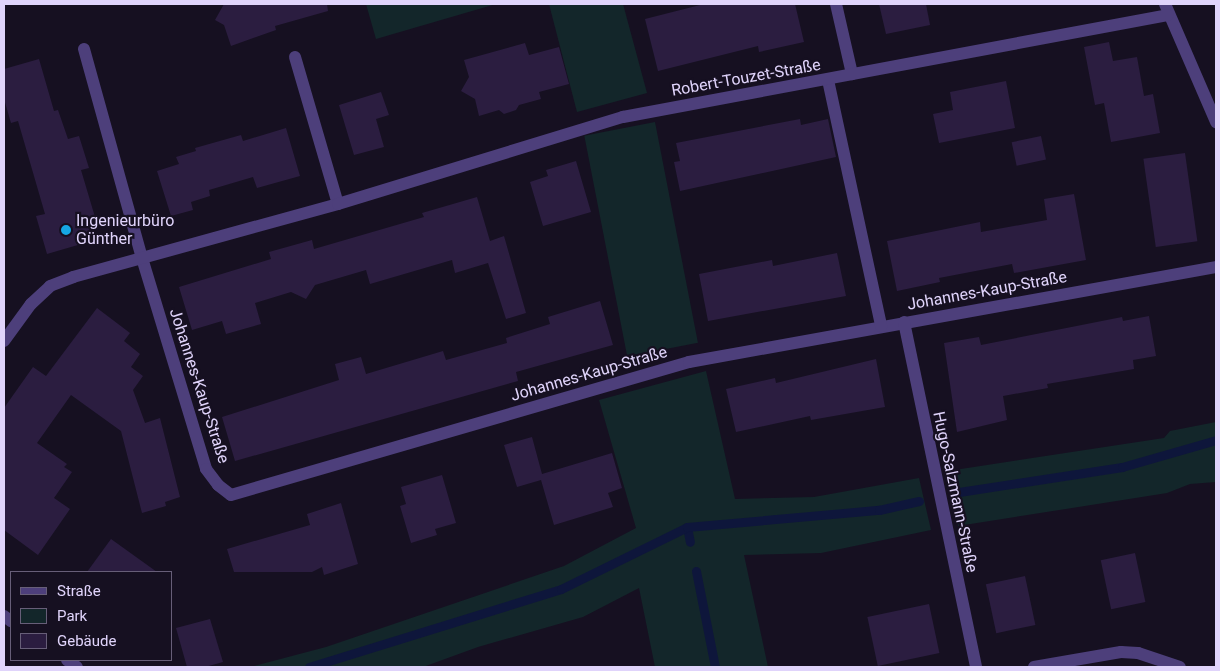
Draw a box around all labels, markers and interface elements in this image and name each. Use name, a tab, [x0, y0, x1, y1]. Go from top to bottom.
street label: Robert-Touzet-Straße	[670, 55, 822, 101]
place label: Ingenieurbüro Günther	[76, 211, 174, 249]
marker: Ingenieurbüro Günther	[60, 224, 72, 236]
street label: Johannes-Kaup-Straße	[906, 267, 1068, 315]
street label: Johannes-Kaup-Straße	[165, 306, 233, 466]
street label: Johannes-Kaup-Straße	[509, 342, 669, 406]
street label: Hugo-Salzmann-Straße	[929, 410, 981, 574]
legend	[10, 571, 172, 661]
text: Straße	[57, 582, 101, 600]
text: Park	[57, 607, 87, 625]
text: Gebäude	[57, 632, 116, 650]

